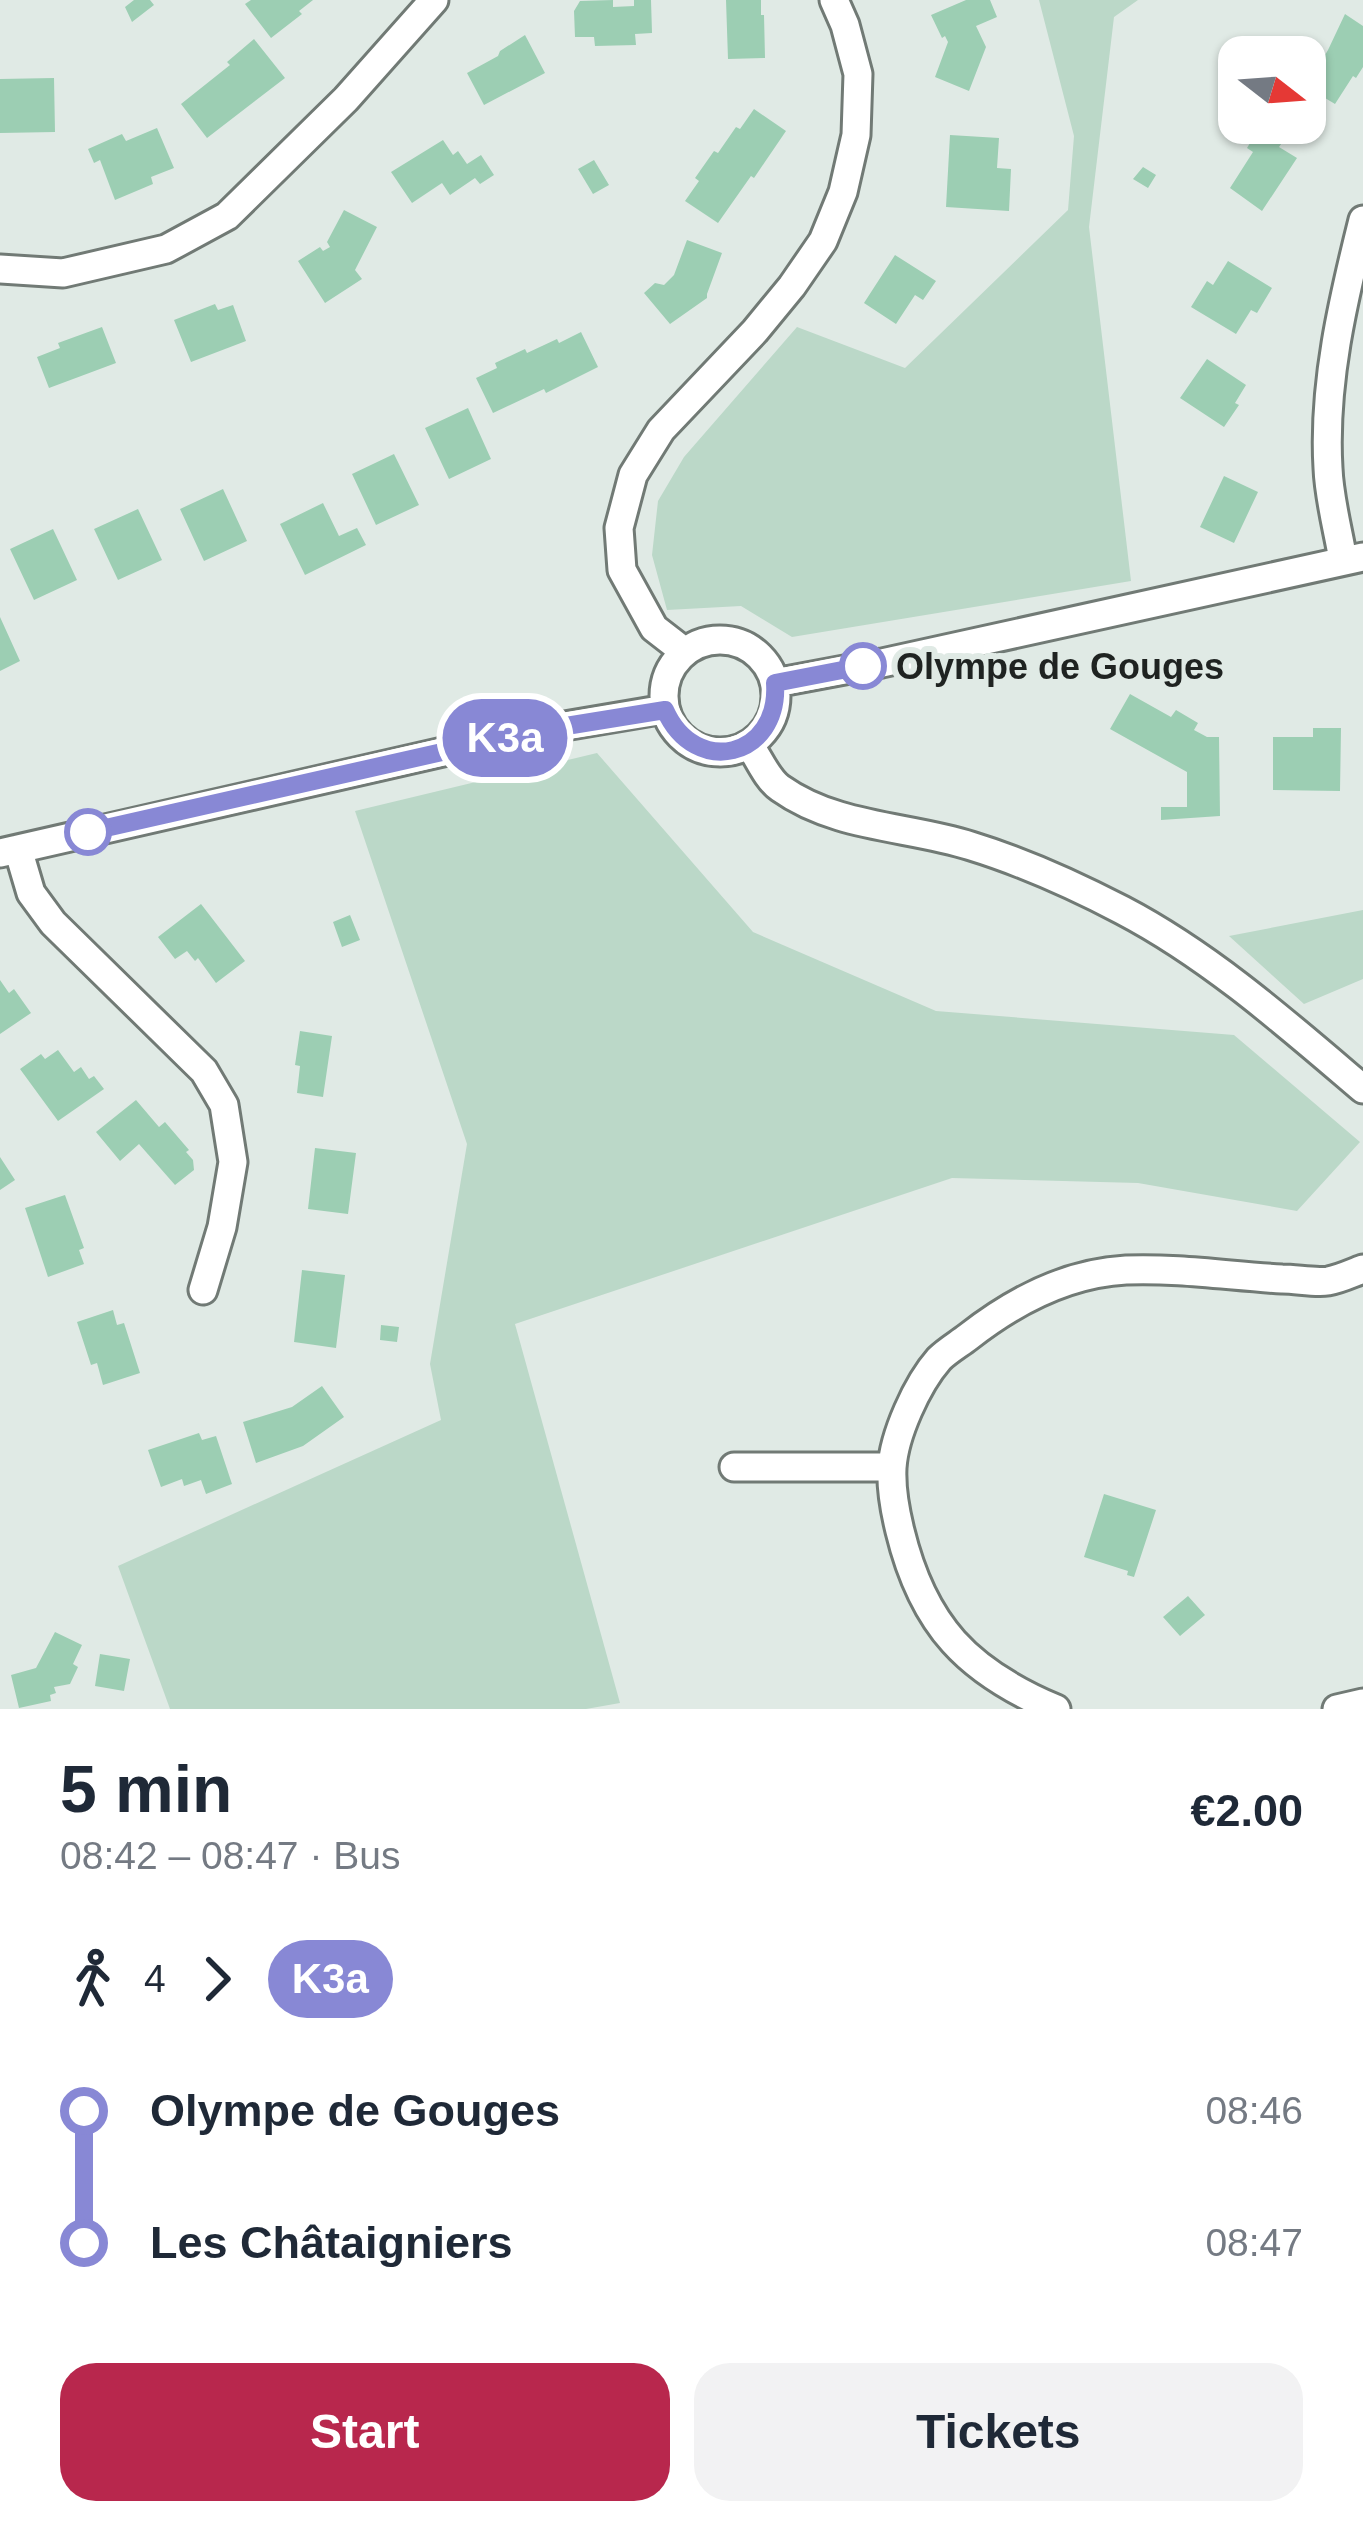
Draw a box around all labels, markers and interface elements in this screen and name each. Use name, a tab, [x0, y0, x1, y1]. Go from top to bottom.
north arrow	[1218, 36, 1326, 144]
map controls	[1218, 36, 1326, 144]
marker: Olympe de Gouges	[841, 644, 885, 688]
place label: Olympe de Gouges	[896, 646, 1224, 687]
line badge: K3a	[436, 699, 574, 777]
text: K3a	[466, 714, 544, 761]
unlabelled marker	[66, 810, 110, 854]
text: 5 min	[60, 1752, 232, 1826]
text: €2.00	[1190, 1785, 1303, 1836]
text: 08:42 – 08:47 · Bus	[60, 1834, 400, 1877]
icon: walk	[60, 1946, 126, 2012]
icon: forward	[184, 1946, 250, 2012]
text: K3a	[292, 1955, 369, 2002]
text: 4	[144, 1957, 166, 2000]
text: Olympe de Gouges	[150, 2085, 560, 2136]
text: 08:46	[1205, 2089, 1303, 2132]
text: Les Châtaigniers	[150, 2217, 513, 2268]
text: 08:47	[1205, 2221, 1303, 2264]
button: Start	[60, 2363, 670, 2501]
button: Tickets	[694, 2363, 1303, 2501]

